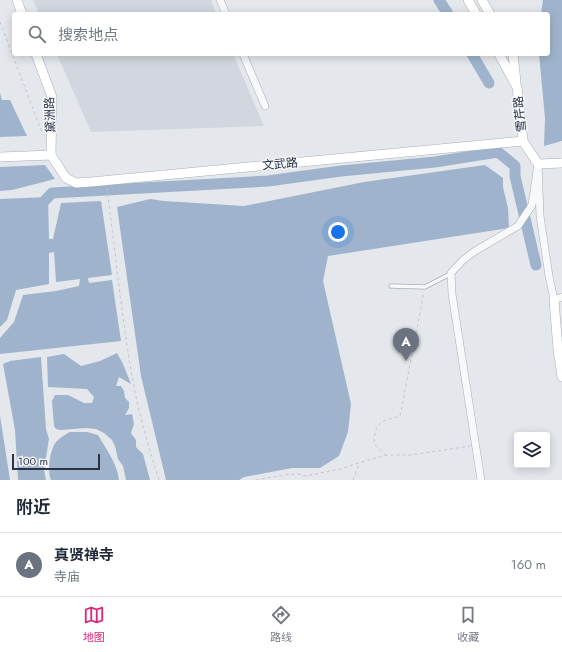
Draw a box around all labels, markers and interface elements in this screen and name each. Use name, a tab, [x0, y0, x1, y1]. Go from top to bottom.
search box	[12, 12, 550, 56]
icon: search	[26, 23, 48, 45]
text: 搜索地点	[58, 24, 118, 46]
street label: 雪芹路	[509, 95, 531, 133]
street label: 黛洲路	[40, 97, 60, 133]
street label: 文武路	[261, 153, 299, 175]
your location	[328, 222, 348, 242]
pin: A	[393, 328, 419, 361]
map controls	[514, 432, 550, 468]
button: layers	[514, 432, 550, 468]
scale bar	[12, 452, 100, 471]
text: 100 m	[18, 453, 48, 469]
text: 附近	[16, 495, 50, 519]
text: 真贤禅寺	[54, 544, 114, 566]
text: A	[24, 555, 34, 574]
text: 160 m	[511, 555, 546, 574]
text: 寺庙	[54, 567, 80, 586]
tab: 地图	[83, 604, 105, 645]
tab: 路线	[270, 604, 292, 645]
tab: 收藏	[457, 604, 479, 645]

